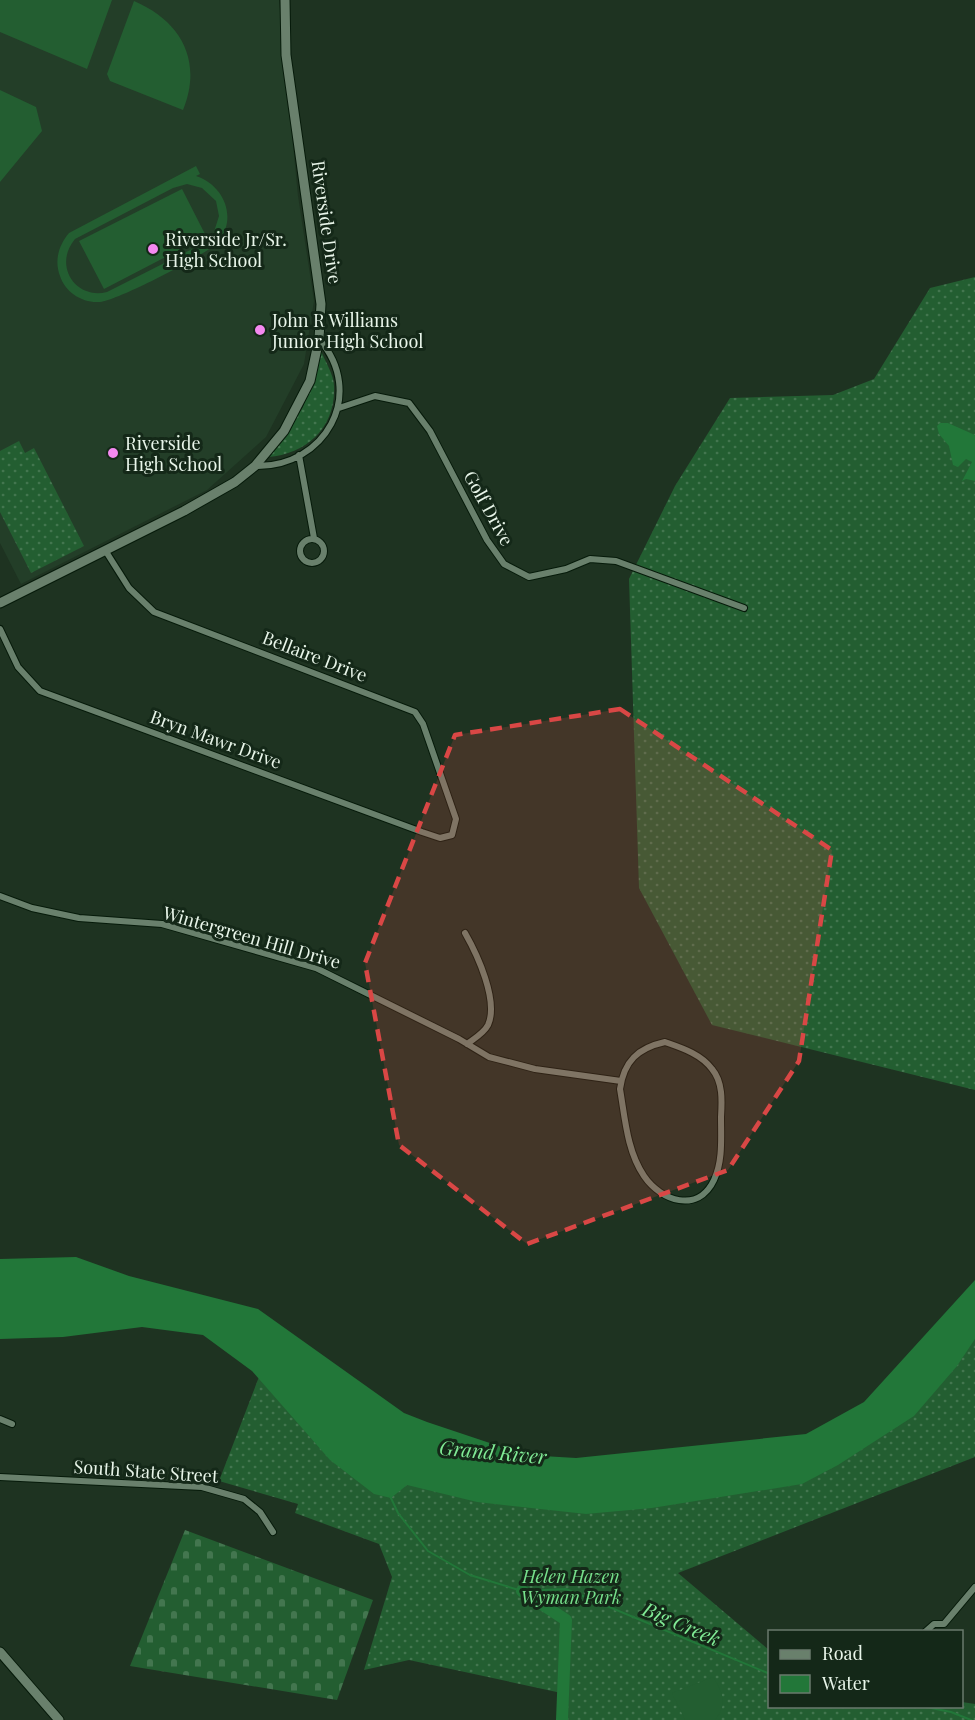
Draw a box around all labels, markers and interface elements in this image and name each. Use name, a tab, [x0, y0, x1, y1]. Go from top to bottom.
street label: Riverside Drive	[306, 159, 348, 285]
place label: Riverside Jr/Sr. High School	[165, 227, 287, 272]
marker: Riverside Jr/Sr. High School	[146, 242, 160, 256]
place label: John R Williams Junior High School	[271, 308, 423, 353]
marker: John R Williams Junior High School	[253, 323, 267, 337]
place label: Riverside High School	[125, 431, 222, 476]
marker: Riverside High School	[106, 446, 120, 460]
street label: Golf Drive	[459, 466, 519, 550]
street label: Bellaire Drive	[259, 625, 371, 687]
street label: Bryn Mawr Drive	[147, 704, 285, 774]
street label: Wintergreen Hill Drive	[159, 900, 344, 974]
water label: Grand River	[438, 1433, 549, 1469]
street label: South State Street	[73, 1454, 220, 1488]
park label: Helen Hazen Wyman Park	[521, 1564, 621, 1609]
water label: Big Creek	[638, 1594, 725, 1651]
legend	[768, 1630, 963, 1708]
text: Road	[822, 1641, 863, 1665]
text: Water	[821, 1671, 870, 1695]

